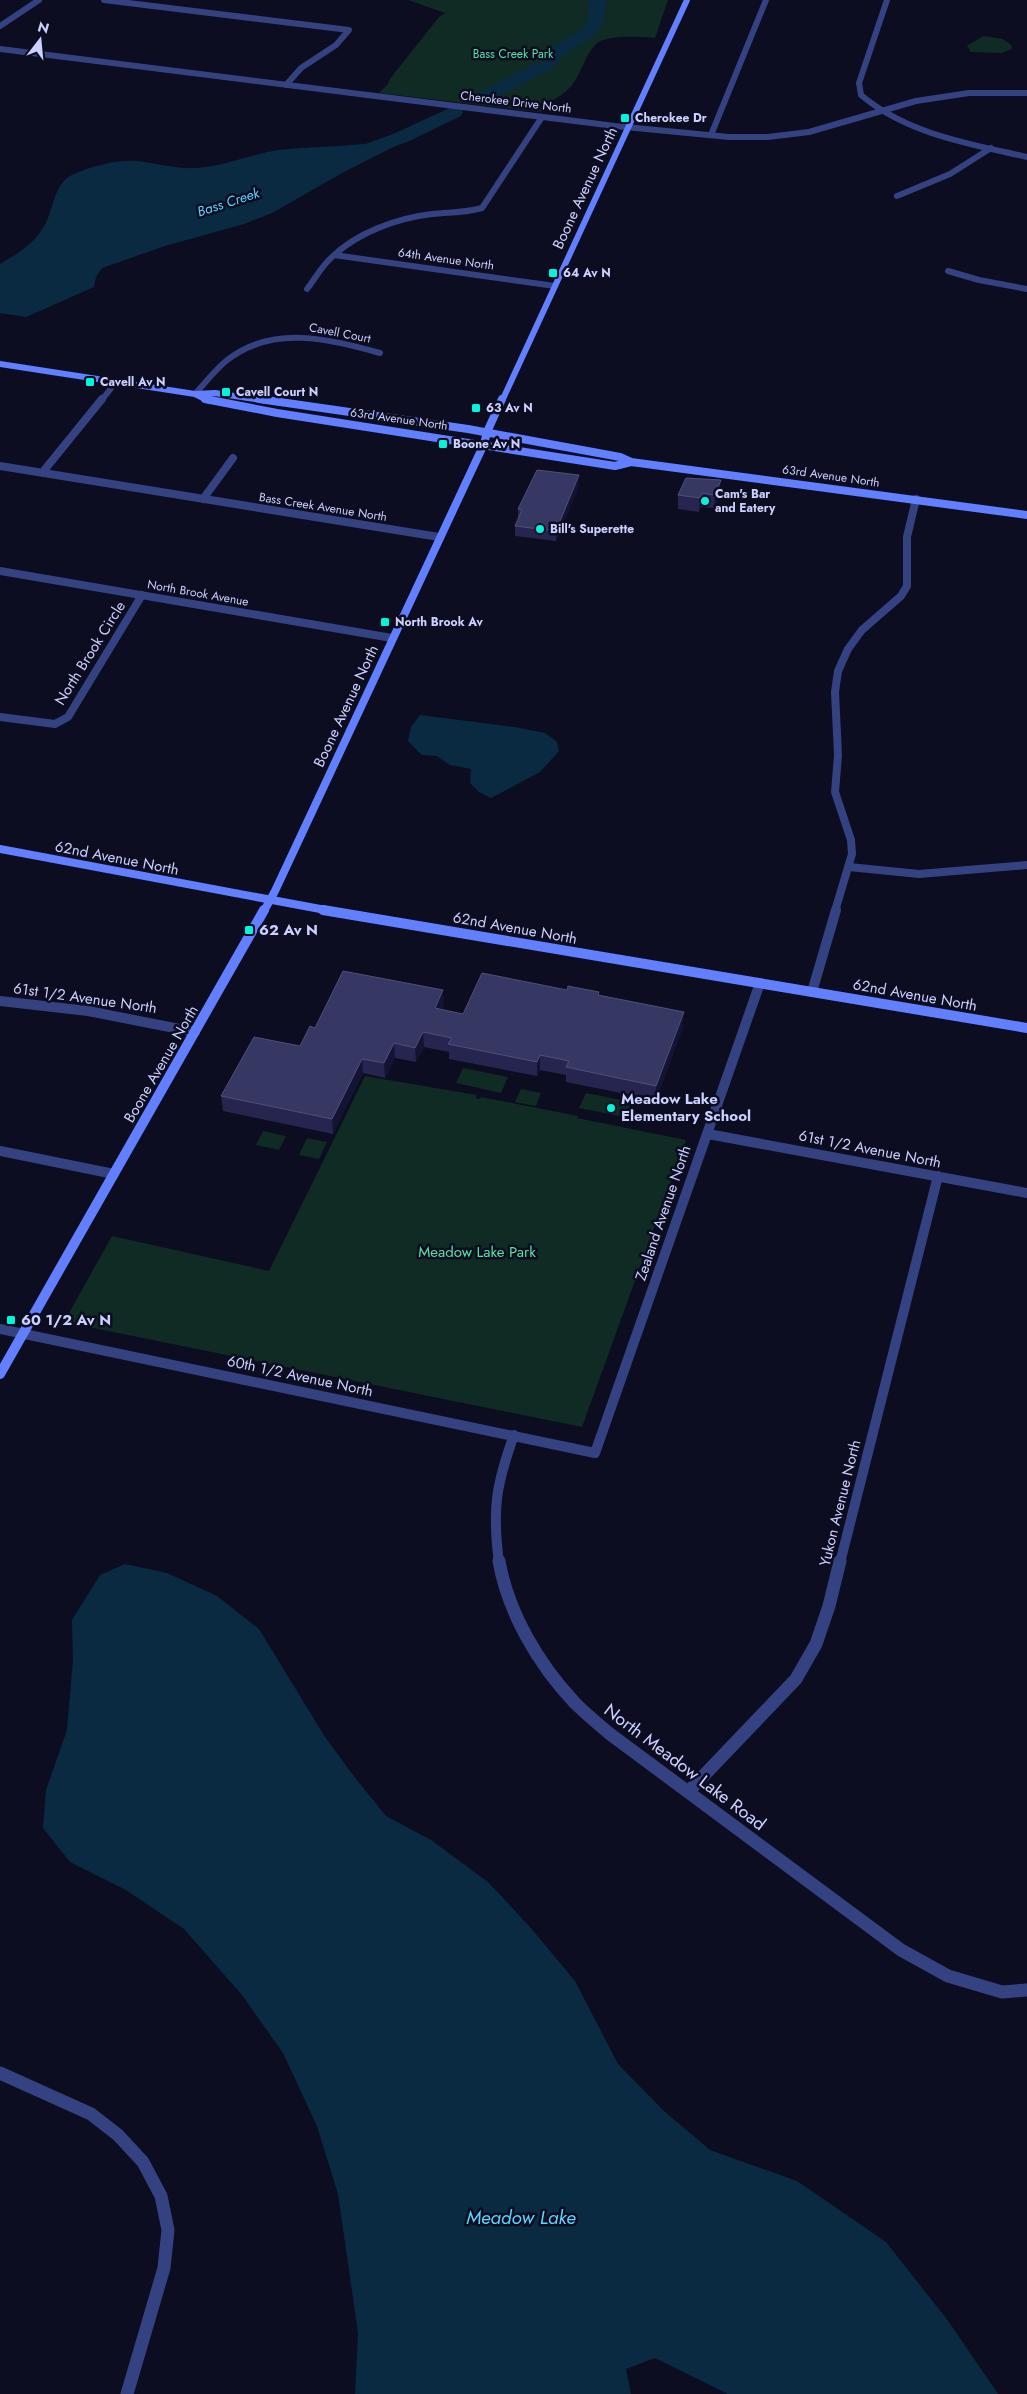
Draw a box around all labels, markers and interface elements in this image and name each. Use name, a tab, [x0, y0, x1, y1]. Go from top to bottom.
north arrow	[15, 15, 65, 65]
text: N	[35, 16, 52, 39]
park label: Bass Creek Park	[473, 45, 554, 63]
street label: Cherokee Drive North	[459, 86, 573, 118]
place label: Cherokee Dr	[635, 109, 707, 127]
marker: Cherokee Dr	[619, 112, 631, 124]
street label: Boone Avenue North	[547, 123, 623, 253]
water label: Bass Creek	[194, 182, 263, 221]
street label: 64th Avenue North	[397, 243, 495, 275]
place label: 64 Av N	[563, 264, 611, 282]
marker: 64 Av N	[547, 267, 559, 279]
street label: Cavell Court	[308, 318, 372, 348]
place label: Cavell Av N	[100, 373, 166, 391]
marker: Cavell Av N	[84, 376, 96, 388]
place label: Cavell Court N	[236, 383, 318, 401]
marker: Cavell Court N	[220, 386, 232, 398]
place label: 63 Av N	[486, 399, 533, 417]
marker: 63 Av N	[470, 402, 482, 414]
street label: 63rd Avenue North	[349, 403, 449, 435]
place label: Boone Av N	[453, 435, 520, 453]
marker: Boone Av N	[437, 438, 449, 450]
street label: 63rd Avenue North	[781, 460, 881, 492]
place label: Cam's Bar and Eatery	[715, 485, 776, 517]
street label: Bass Creek Avenue North	[258, 488, 388, 526]
marker: Cam's Bar and Eatery	[699, 495, 711, 507]
place label: Bill's Superette	[550, 520, 634, 538]
marker: Bill's Superette	[534, 523, 546, 535]
street label: North Brook Avenue	[146, 575, 250, 611]
street label: North Brook Circle	[49, 596, 131, 709]
place label: North Brook Av	[395, 613, 483, 631]
marker: North Brook Av	[379, 616, 391, 628]
street label: Boone Avenue North	[308, 641, 384, 771]
street label: 62nd Avenue North	[53, 835, 181, 881]
street label: 62nd Avenue North	[451, 906, 579, 950]
place label: 62 Av N	[259, 919, 318, 941]
marker: 62 Av N	[243, 924, 255, 936]
street label: 62nd Avenue North	[851, 973, 979, 1017]
street label: 61st 1/2 Avenue North	[12, 977, 158, 1019]
street label: Boone Avenue North	[118, 1001, 204, 1127]
place label: Meadow Lake Elementary School	[621, 1088, 751, 1127]
marker: Meadow Lake Elementary School	[605, 1102, 617, 1114]
street label: 61st 1/2 Avenue North	[797, 1124, 943, 1174]
street label: Zealand Avenue North	[629, 1142, 697, 1284]
park label: Meadow Lake Park	[418, 1241, 536, 1263]
place label: 60 1/2 Av N	[21, 1309, 111, 1331]
marker: 60 1/2 Av N	[5, 1314, 17, 1326]
street label: 60th 1/2 Avenue North	[225, 1350, 375, 1402]
street label: Yukon Avenue North	[814, 1437, 866, 1569]
street label: North Meadow Lake Road	[599, 1697, 771, 1837]
water label: Meadow Lake	[466, 2204, 576, 2231]

